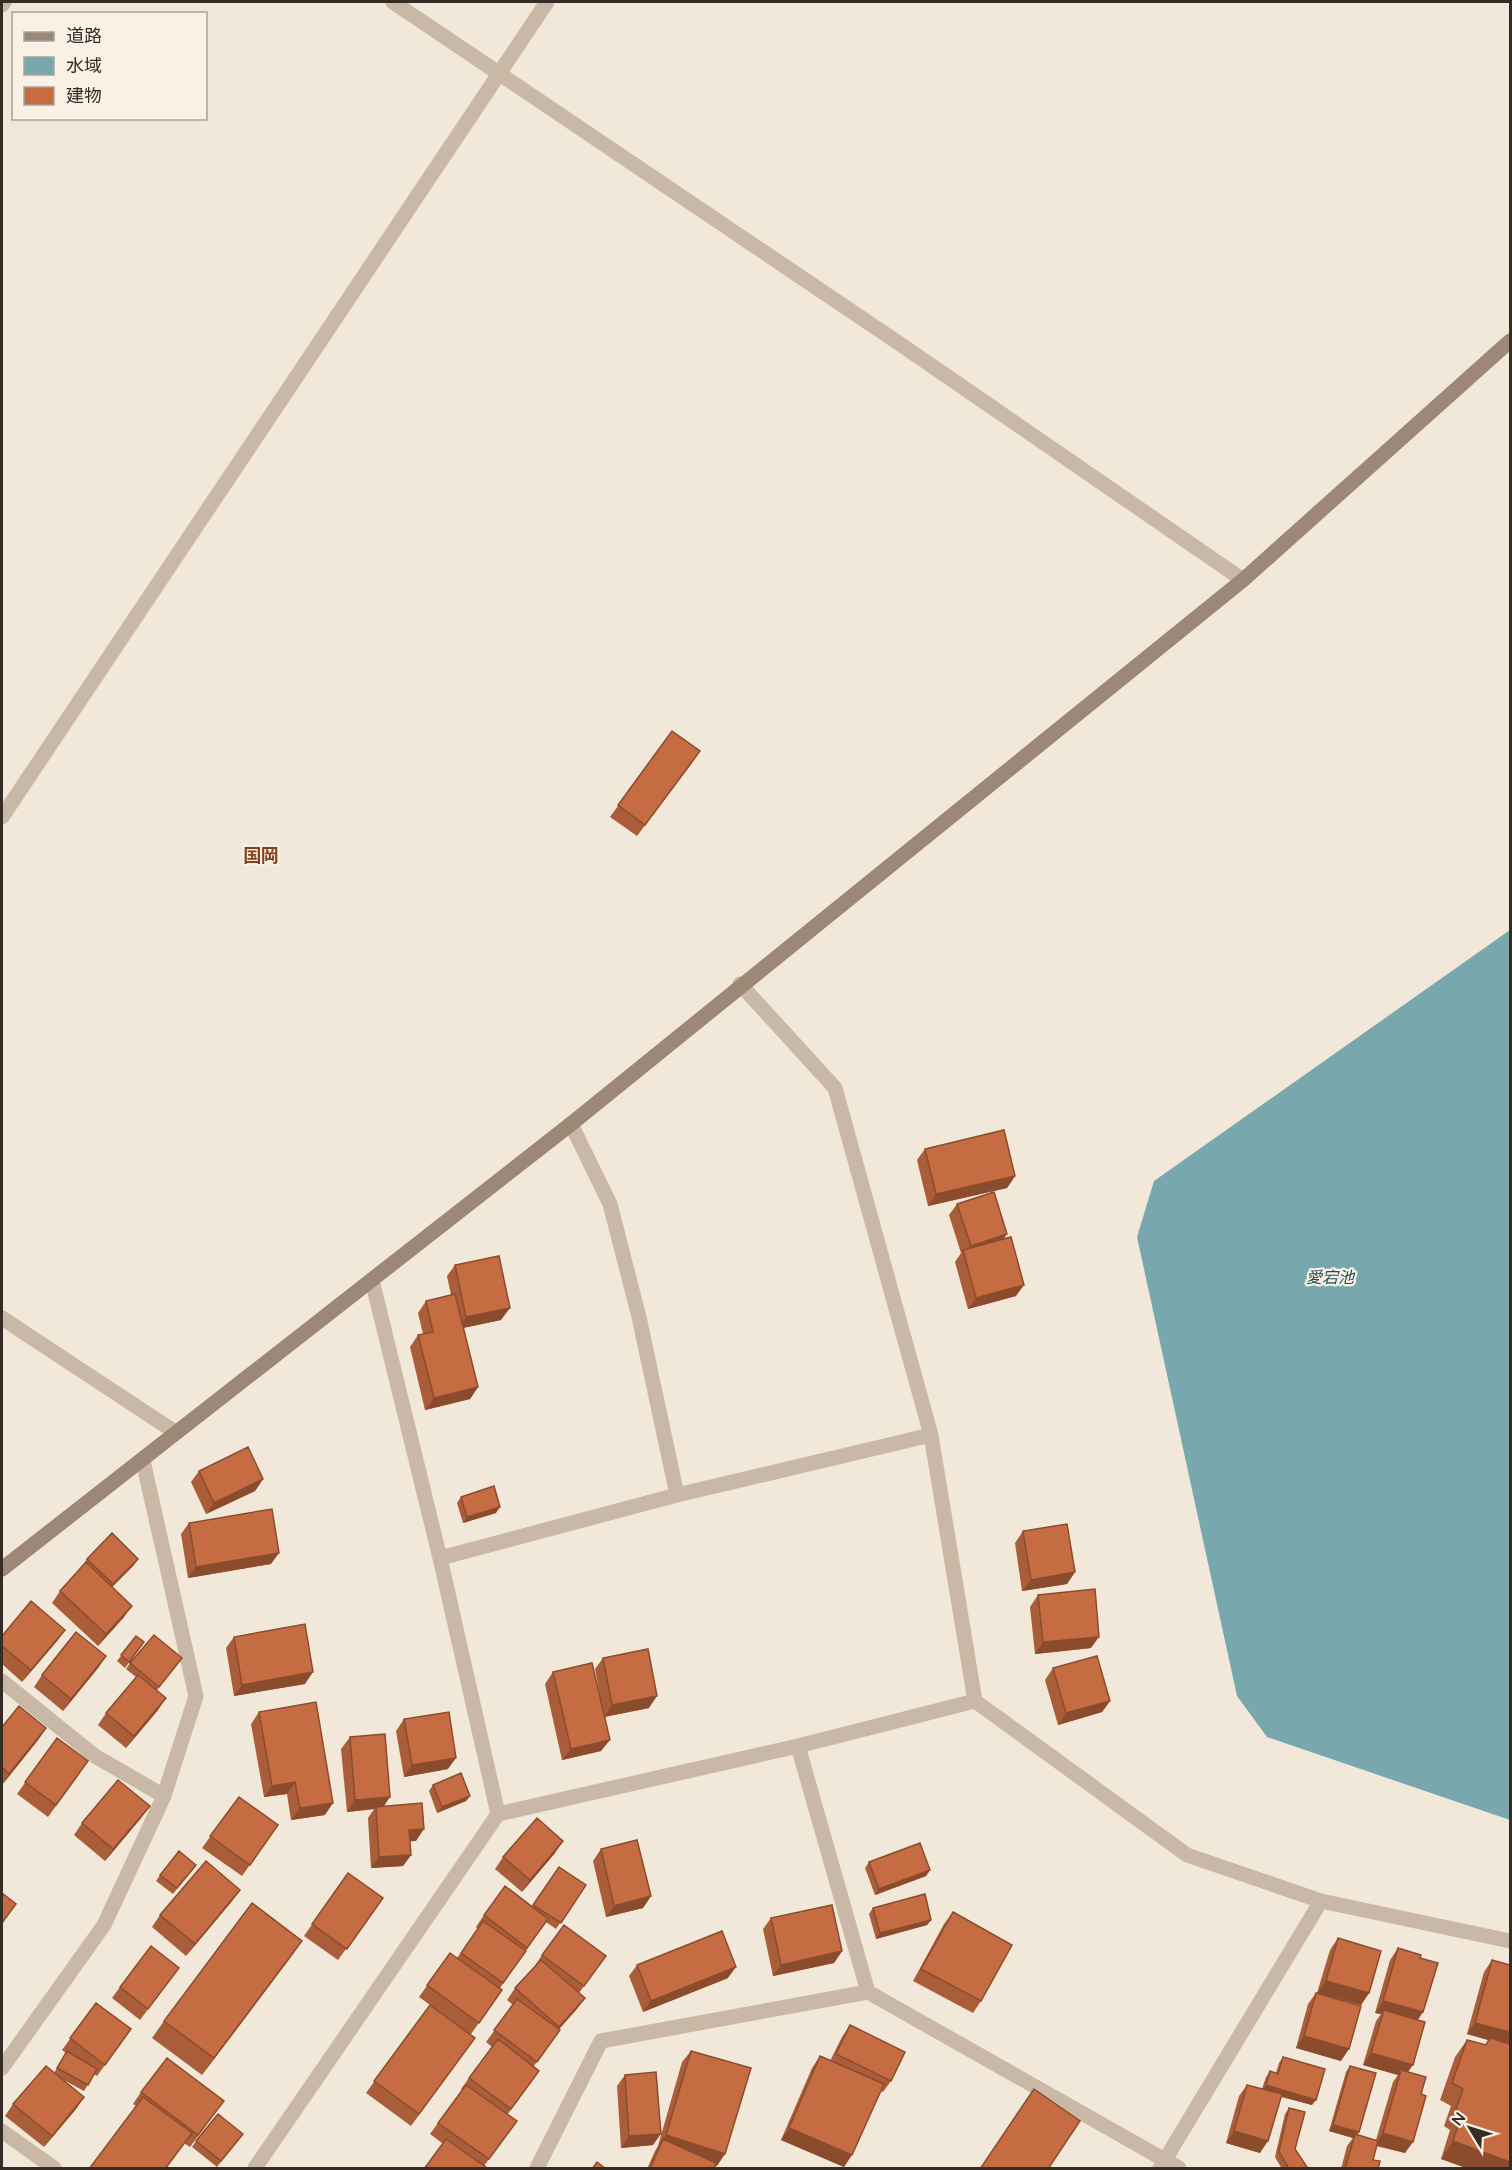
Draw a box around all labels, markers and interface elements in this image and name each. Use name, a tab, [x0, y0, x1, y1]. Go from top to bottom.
legend	[12, 12, 207, 120]
text: 道路	[66, 24, 102, 47]
text: 水域	[66, 54, 102, 77]
text: 建物	[66, 84, 102, 107]
district label: 国岡	[243, 844, 279, 867]
water label: 愛宕池	[1306, 1267, 1356, 1287]
north arrow	[1440, 2098, 1500, 2158]
text: N	[1447, 2108, 1470, 2130]

